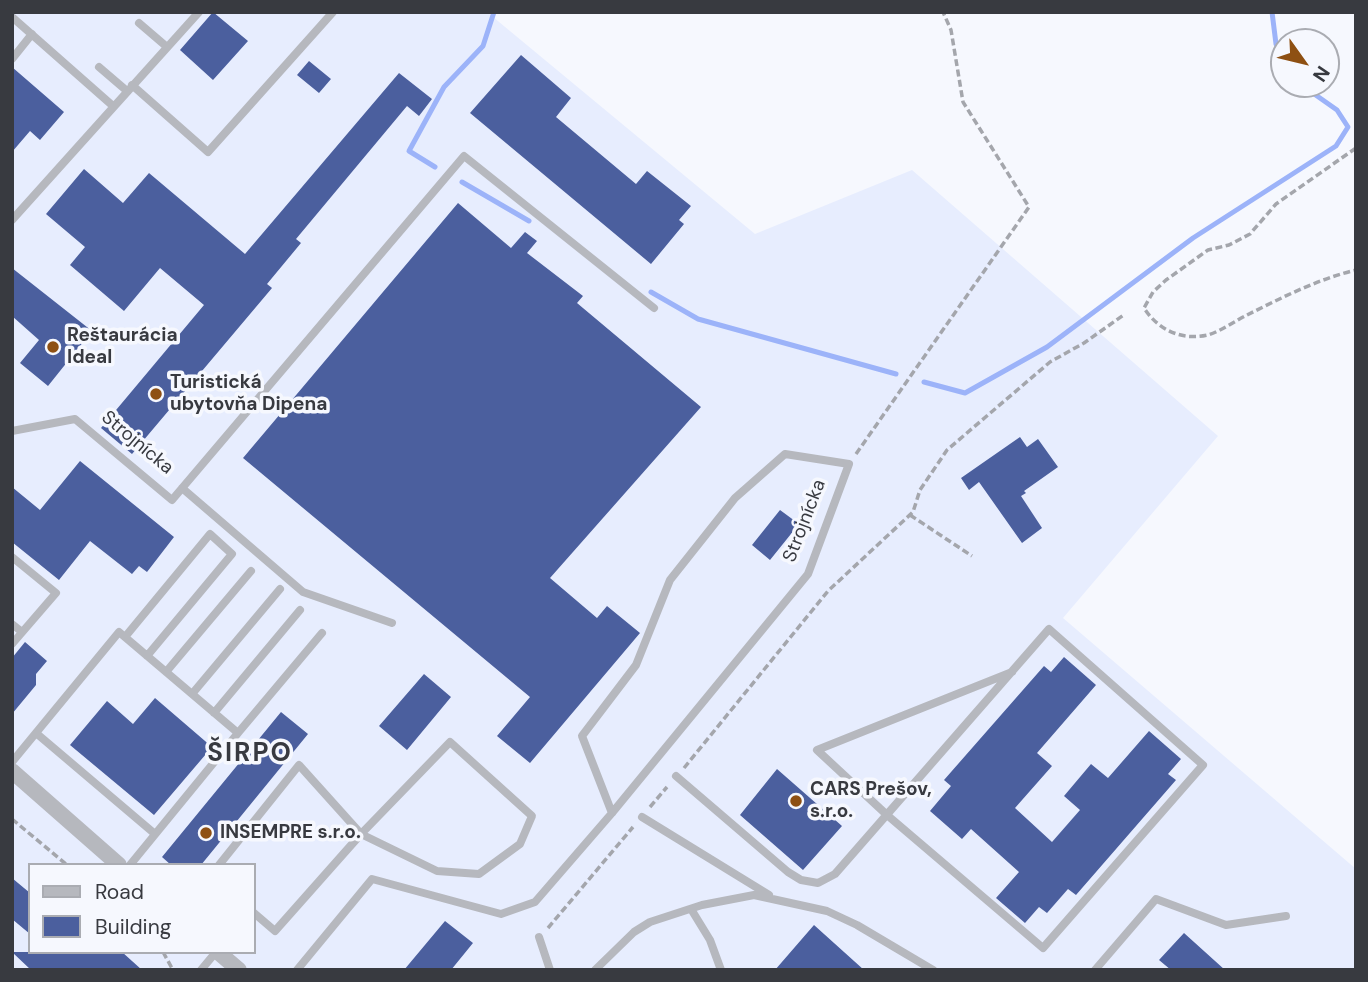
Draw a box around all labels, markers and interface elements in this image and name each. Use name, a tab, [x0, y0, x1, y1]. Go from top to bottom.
north arrow	[1270, 28, 1340, 98]
text: N	[1307, 61, 1335, 87]
place label: Reštaurácia Ideal	[67, 325, 178, 369]
marker: Reštaurácia Ideal	[45, 339, 61, 355]
place label: Turistická ubytovňa Dipena	[170, 372, 327, 416]
marker: Turistická ubytovňa Dipena	[148, 386, 164, 402]
street label: Strojnícka	[96, 406, 178, 480]
street label: Strojnícka	[779, 476, 831, 566]
district label: ŠIRPO	[208, 738, 292, 770]
place label: CARS Prešov, s.r.o.	[810, 779, 932, 823]
marker: CARS Prešov, s.r.o.	[788, 793, 804, 809]
place label: INSEMPRE s.r.o.	[220, 822, 361, 844]
marker: INSEMPRE s.r.o.	[198, 825, 214, 841]
legend	[28, 863, 256, 954]
text: Road	[95, 878, 144, 906]
text: Building	[95, 913, 171, 941]

